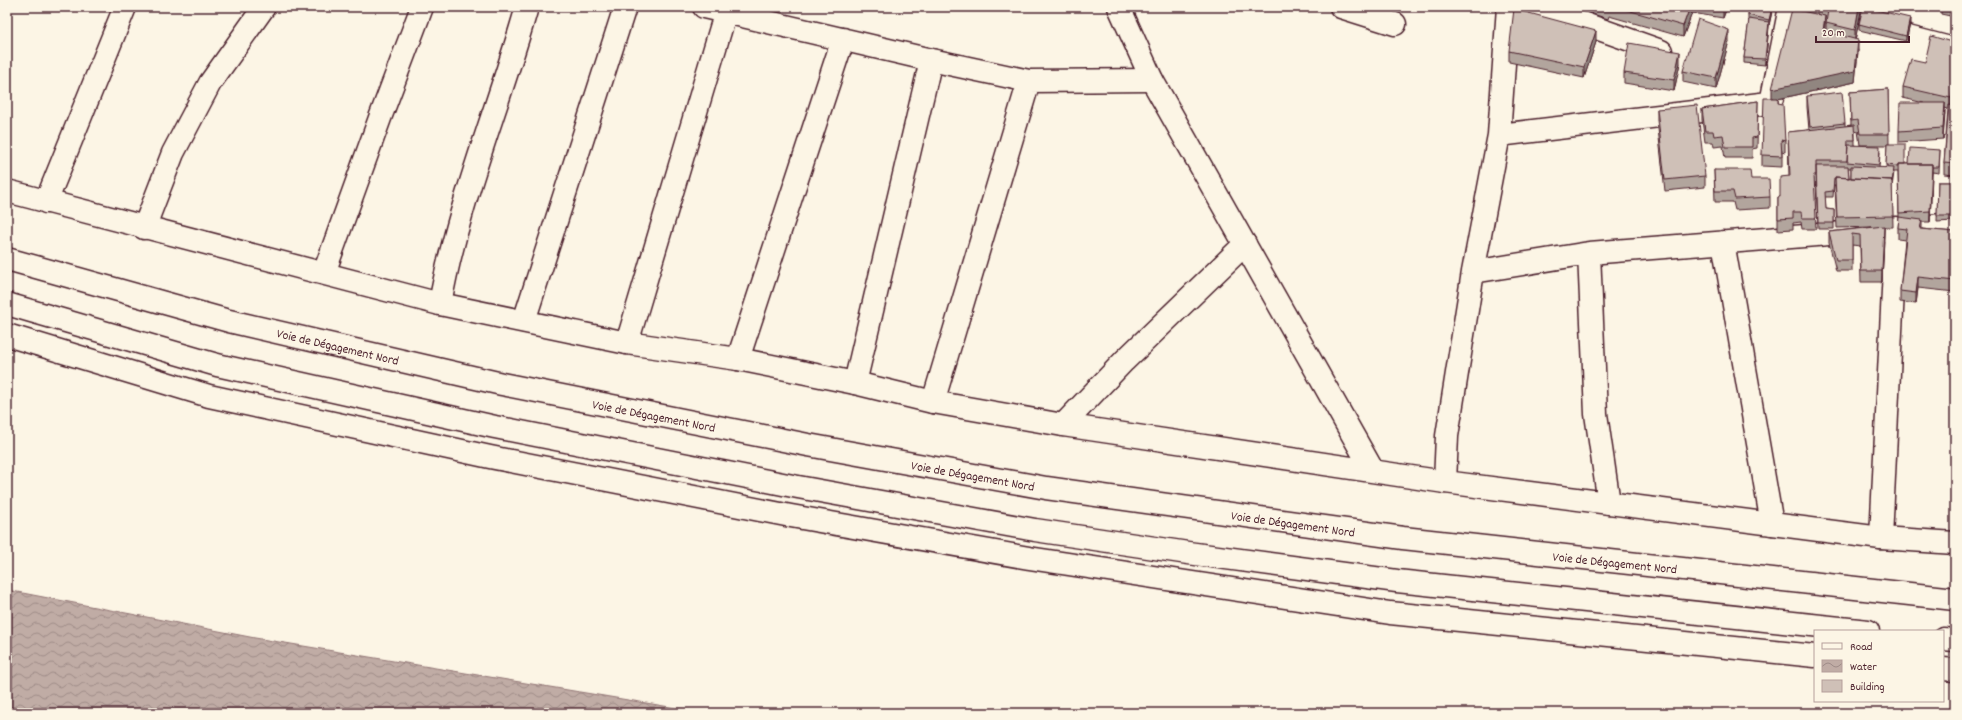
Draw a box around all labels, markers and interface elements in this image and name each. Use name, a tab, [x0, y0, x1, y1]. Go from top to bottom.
scale bar	[1816, 18, 1909, 44]
text: 20 m	[1822, 25, 1845, 42]
street label: Voie de Dégagement Nord	[274, 325, 400, 372]
street label: Voie de Dégagement Nord	[590, 396, 717, 439]
street label: Voie de Dégagement Nord	[909, 457, 1036, 498]
street label: Voie de Dégagement Nord	[1229, 507, 1356, 544]
street label: Voie de Dégagement Nord	[1552, 549, 1678, 580]
legend	[1814, 630, 1944, 702]
text: Road	[1850, 639, 1872, 656]
text: Water	[1850, 659, 1877, 676]
text: Building	[1850, 679, 1885, 696]

